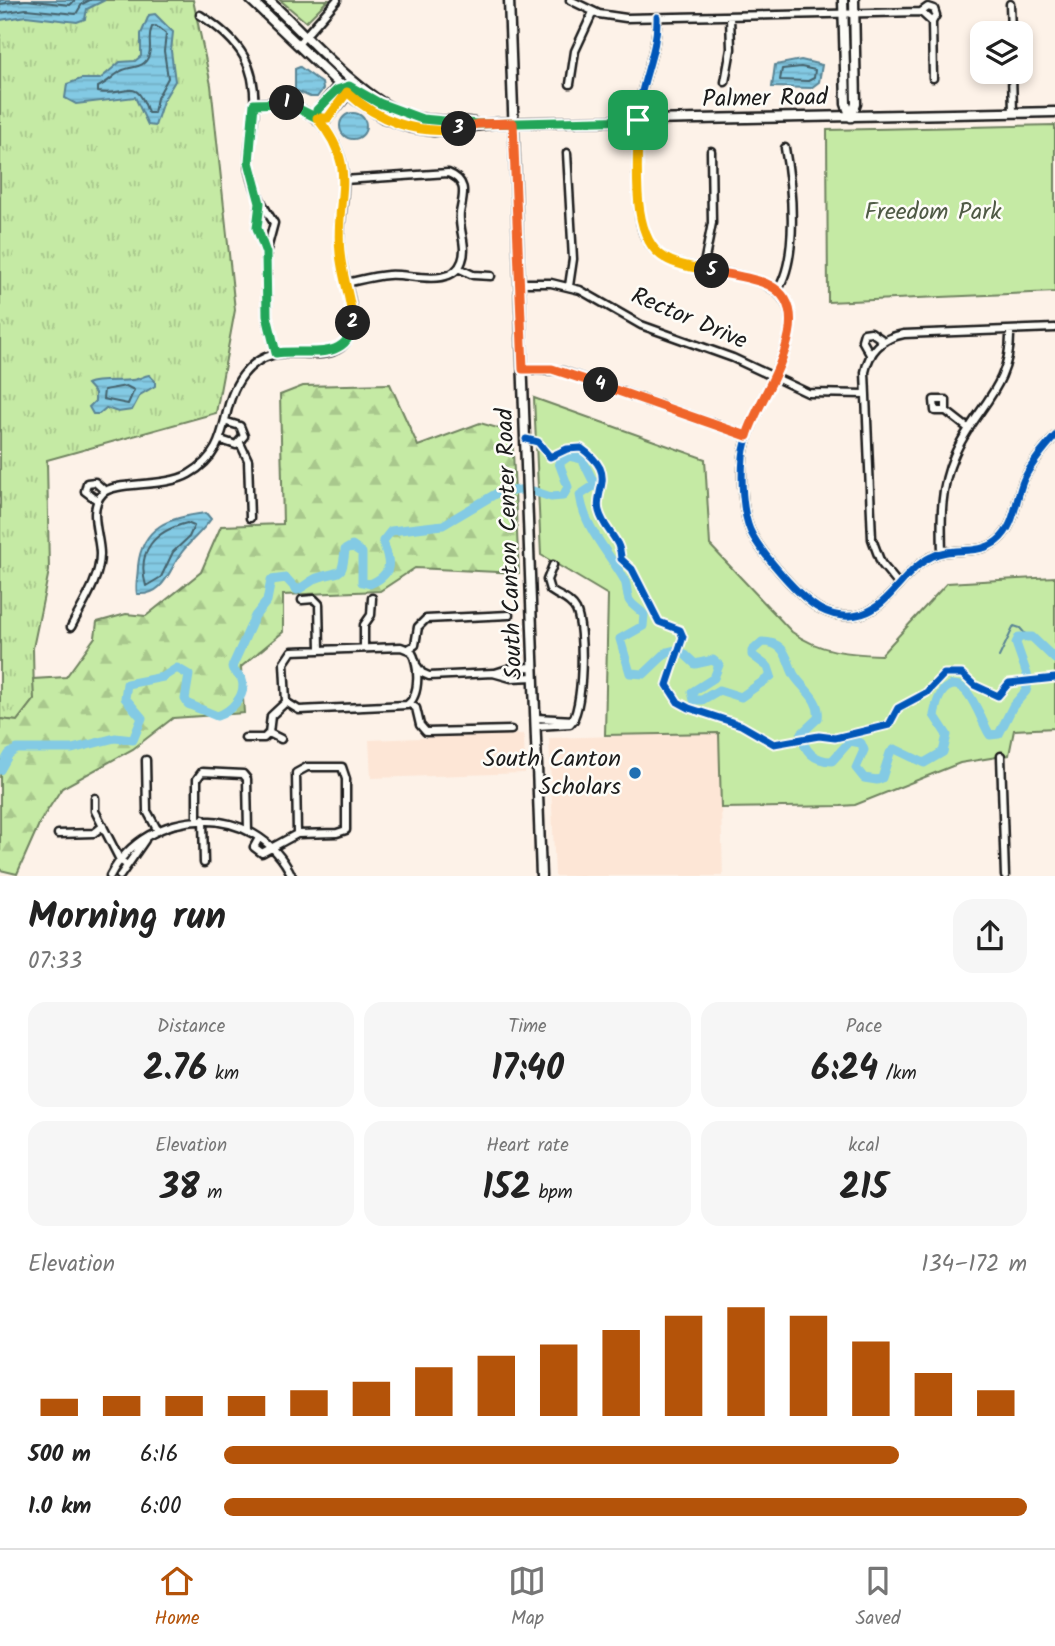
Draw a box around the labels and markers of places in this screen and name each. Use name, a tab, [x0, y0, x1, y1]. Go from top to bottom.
pin: 1	[270, 86, 304, 120]
pin	[608, 90, 668, 150]
pin: 3	[442, 111, 476, 146]
pin: 5	[694, 254, 730, 288]
pin: 2	[336, 306, 370, 340]
pin: 4	[584, 368, 618, 402]
place label: South Canton Scholars	[483, 740, 621, 807]
marker: South Canton Scholars	[627, 765, 643, 781]

